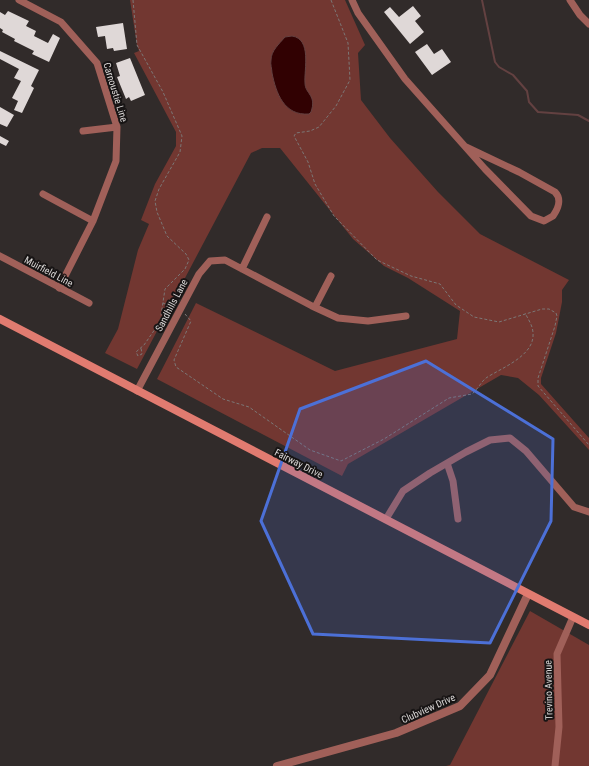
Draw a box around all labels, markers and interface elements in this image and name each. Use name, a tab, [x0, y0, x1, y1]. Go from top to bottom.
street label: Carnoustie Line	[101, 61, 130, 123]
street label: Muirfield Line	[23, 254, 75, 289]
street label: Sandhills Lane	[153, 277, 190, 333]
street label: Fairway Drive	[273, 447, 325, 480]
street label: Trevino Avenue	[542, 660, 555, 720]
street label: Clubview Drive	[400, 692, 457, 725]

